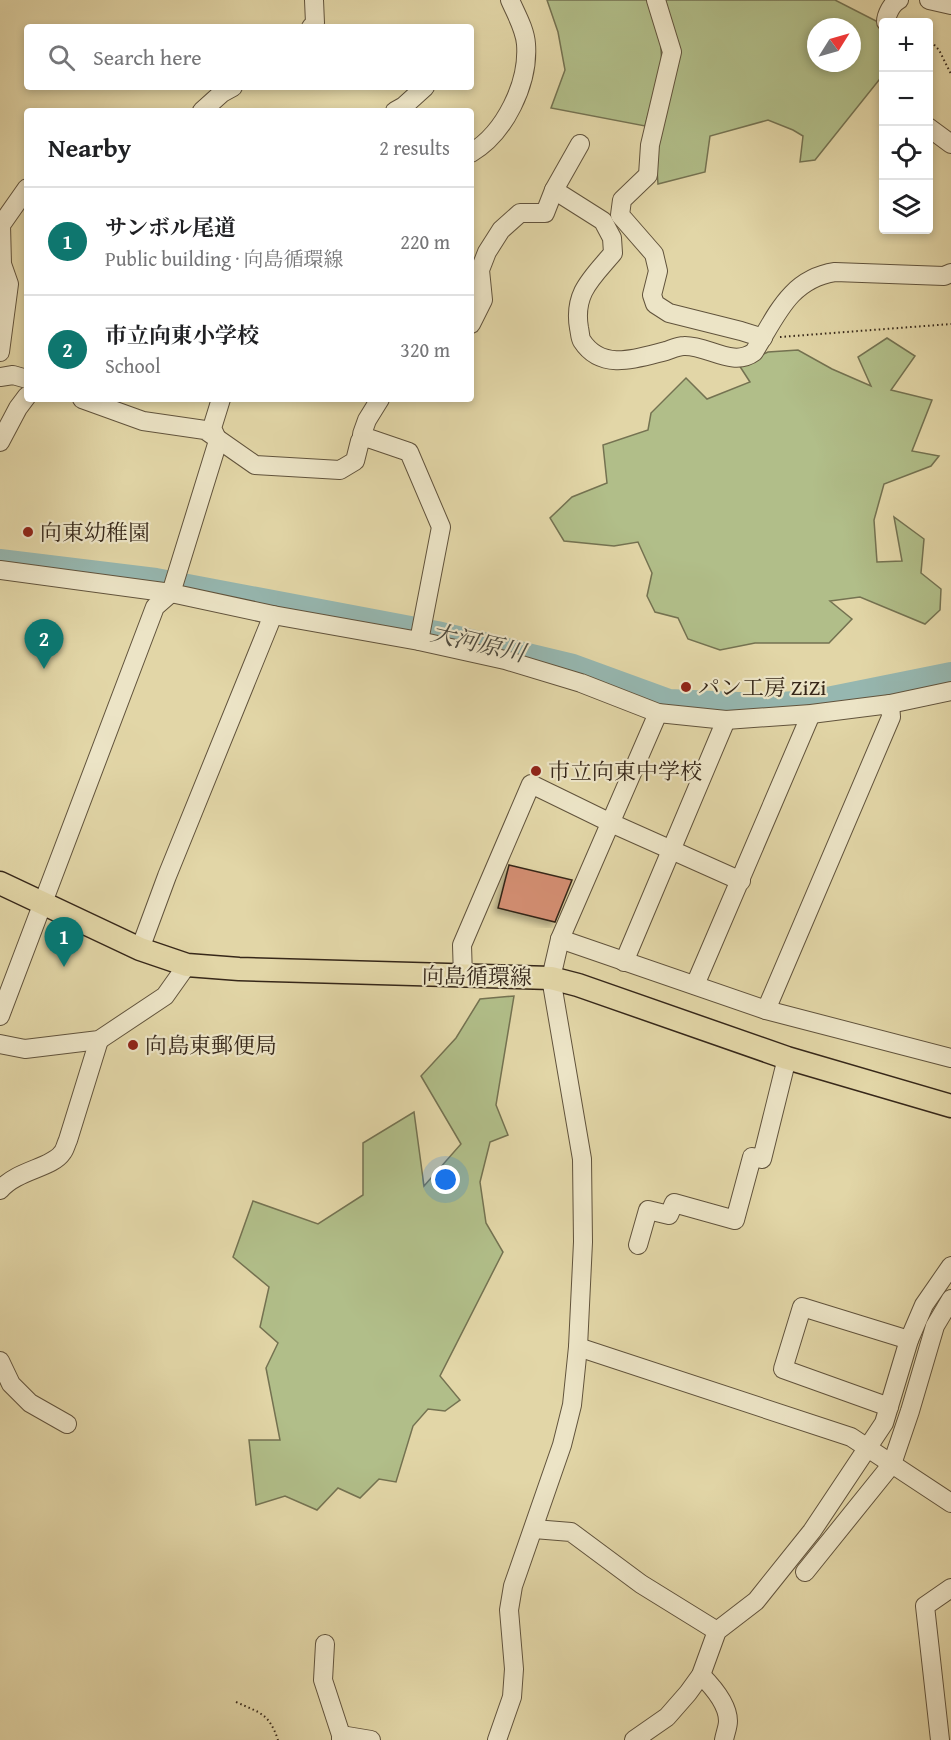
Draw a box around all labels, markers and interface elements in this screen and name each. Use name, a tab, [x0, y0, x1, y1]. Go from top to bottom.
north arrow	[807, 18, 861, 72]
map controls	[879, 18, 933, 234]
button: +	[879, 18, 933, 72]
search box	[24, 24, 474, 90]
icon: search	[45, 41, 78, 74]
text: Search here	[93, 41, 202, 73]
button: −	[879, 72, 933, 126]
button: locate	[879, 126, 933, 180]
text: Nearby	[48, 128, 131, 167]
text: 2 results	[379, 133, 450, 162]
button: layers	[879, 180, 933, 234]
text: サンボル尾道	[105, 211, 236, 243]
text: 1	[62, 227, 73, 256]
text: 220 m	[400, 227, 450, 256]
text: Public building · 向島循環線	[105, 244, 343, 273]
text: 市立向東小学校	[105, 319, 259, 351]
text: 2	[62, 335, 73, 364]
text: 320 m	[400, 335, 450, 364]
text: School	[105, 351, 161, 380]
place label: 向東幼稚園	[40, 516, 150, 548]
marker: 向東幼稚園	[21, 525, 35, 539]
water label: 大河原川	[427, 615, 532, 671]
pin: 2	[24, 620, 63, 669]
place label: パン工房 ZiZi	[698, 671, 827, 703]
marker: パン工房 ZiZi	[679, 680, 693, 694]
place label: 市立向東中学校	[548, 755, 702, 787]
marker: 市立向東中学校	[529, 764, 543, 778]
pin: 1	[44, 918, 84, 967]
street label: 向島循環線	[422, 959, 532, 993]
place label: 向島東郵便局	[145, 1029, 277, 1061]
marker: 向島東郵便局	[126, 1038, 140, 1052]
your location	[431, 1165, 460, 1194]

